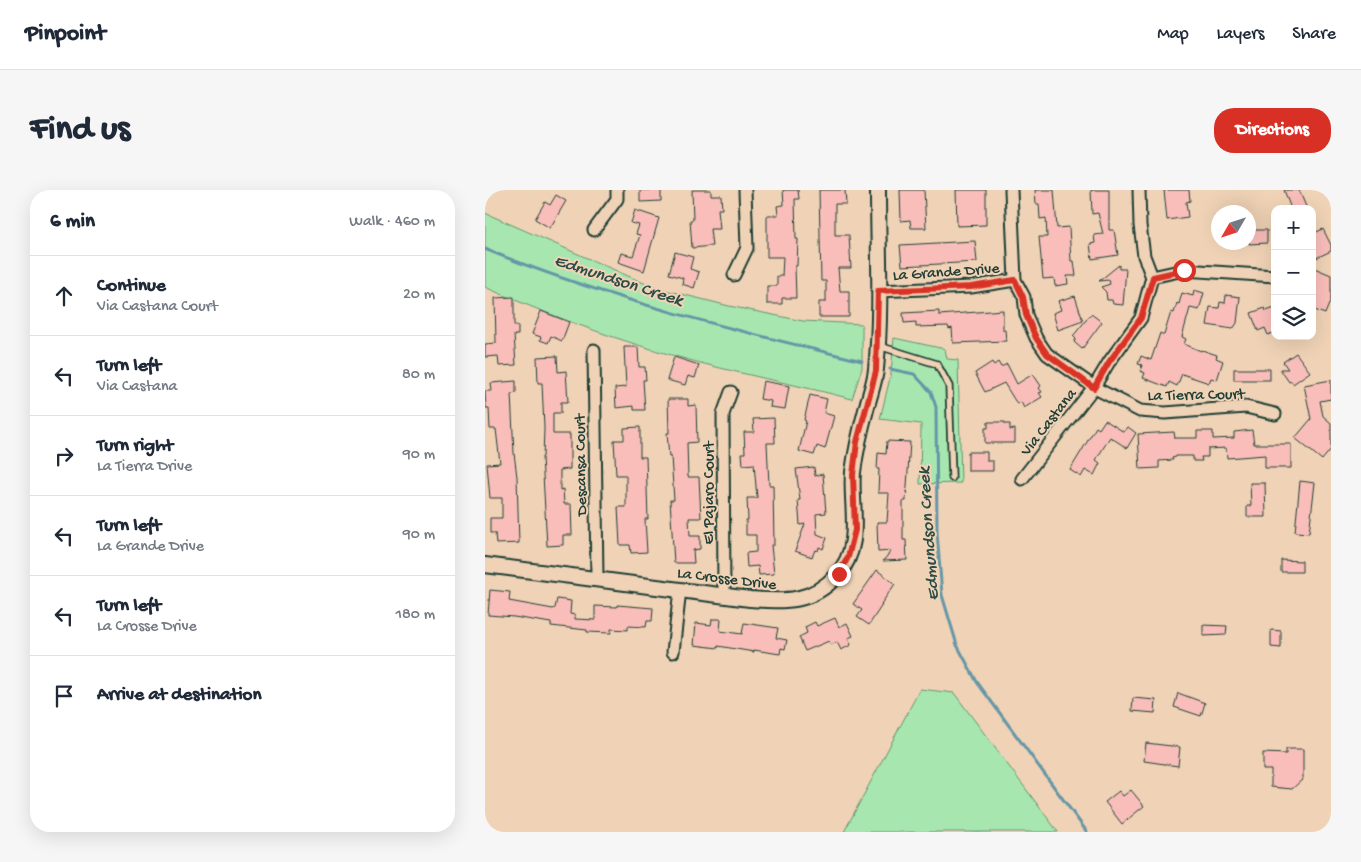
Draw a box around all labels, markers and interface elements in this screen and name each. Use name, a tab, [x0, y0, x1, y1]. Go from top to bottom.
text: Pinpoint	[25, 20, 106, 49]
text: Map	[1157, 24, 1189, 45]
text: Layers	[1217, 24, 1264, 45]
text: Share	[1292, 24, 1336, 45]
button: Directions	[1214, 108, 1331, 153]
text: Find us	[30, 110, 130, 151]
north arrow	[1211, 205, 1256, 250]
map controls	[1271, 205, 1316, 340]
button: +	[1271, 205, 1316, 250]
text: 6 min	[50, 210, 95, 235]
text: Walk · 460 m	[349, 213, 435, 232]
button: −	[1271, 250, 1316, 295]
water label: Edmundson Creek	[551, 251, 687, 313]
route start	[1173, 259, 1196, 282]
street label: La Grande Drive	[892, 260, 1001, 287]
text: Continue	[97, 275, 166, 298]
icon: ahead	[50, 282, 78, 310]
text: 20 m	[403, 286, 435, 305]
button: layers	[1271, 295, 1316, 340]
text: Via Castana Court	[97, 298, 218, 317]
text: Turn left	[97, 355, 161, 378]
icon: left	[50, 362, 78, 390]
text: 80 m	[402, 366, 435, 385]
text: Via Castana	[97, 378, 177, 397]
street label: Via Castana	[1017, 385, 1083, 461]
street label: La Tierra Court	[1147, 386, 1246, 407]
street label: Descansa Court	[572, 412, 593, 517]
text: Turn right	[97, 435, 173, 458]
street label: El Pajaro Court	[701, 440, 720, 544]
icon: right	[50, 442, 78, 470]
text: 90 m	[403, 446, 435, 465]
text: La Tierra Drive	[97, 458, 192, 477]
water label: Edmundson Creek	[914, 464, 945, 601]
text: Turn left	[97, 515, 161, 538]
icon: left	[50, 522, 78, 550]
text: 90 m	[403, 526, 435, 545]
text: La Grande Drive	[97, 538, 204, 557]
route end	[828, 563, 851, 586]
street label: La Crosse Drive	[676, 565, 778, 596]
text: Turn left	[97, 595, 161, 618]
icon: left	[50, 602, 78, 630]
text: 180 m	[396, 606, 435, 625]
text: La Crosse Drive	[97, 618, 197, 637]
icon: arrive	[50, 682, 78, 710]
text: Arrive at destination	[97, 684, 261, 707]

